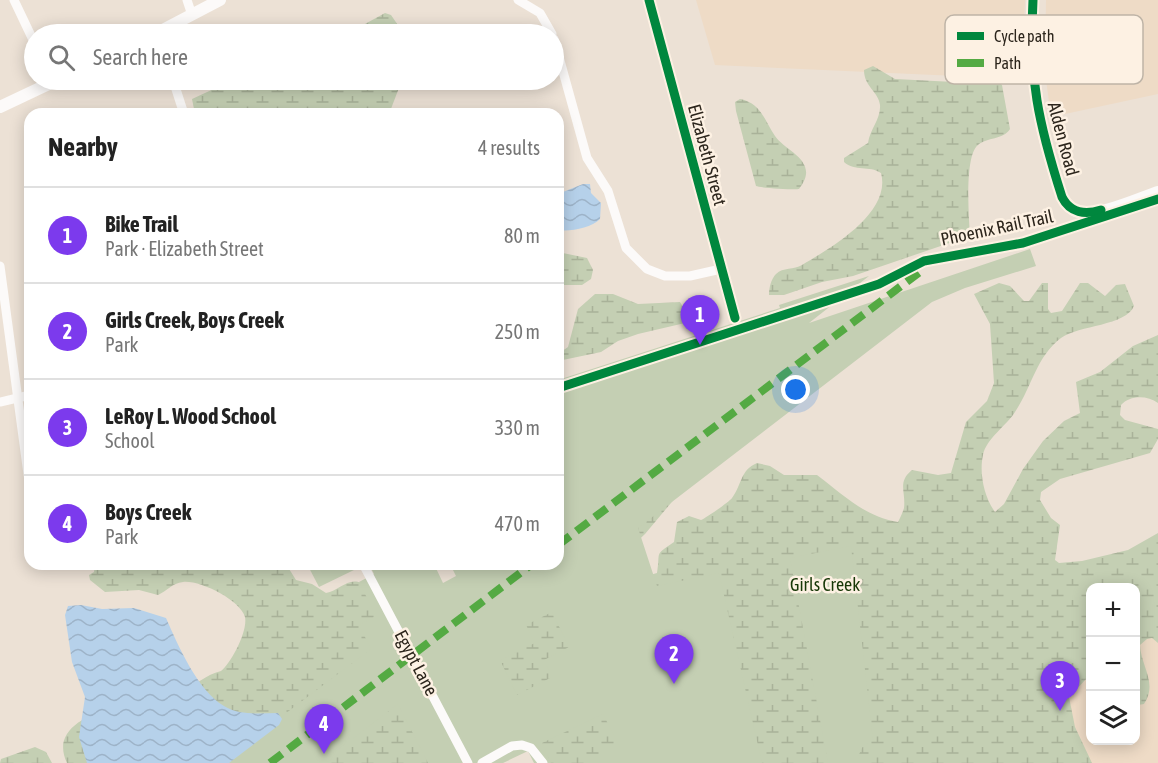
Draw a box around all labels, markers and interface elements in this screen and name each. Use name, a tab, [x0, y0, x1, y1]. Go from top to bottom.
legend	[945, 15, 1143, 84]
search box	[24, 24, 564, 90]
text: Cycle path	[994, 27, 1054, 46]
icon: search	[45, 41, 78, 74]
text: Search here	[93, 44, 188, 70]
text: Path	[994, 54, 1021, 72]
street label: Alden Road	[1044, 100, 1083, 178]
street label: Elizabeth Street	[684, 102, 731, 208]
text: Nearby	[48, 132, 118, 162]
text: 4 results	[478, 136, 540, 159]
street label: Phoenix Rail Trail	[939, 205, 1055, 250]
text: Bike Trail	[105, 211, 178, 237]
text: 1	[63, 224, 72, 247]
text: 80 m	[504, 224, 540, 247]
text: Park · Elizabeth Street	[105, 237, 264, 260]
pin: 1	[680, 296, 720, 345]
text: Girls Creek, Boys Creek	[105, 307, 284, 333]
text: 2	[63, 320, 72, 343]
text: 250 m	[495, 320, 540, 343]
text: Park	[105, 333, 138, 356]
your location	[781, 375, 810, 404]
text: LeRoy L. Wood School	[105, 403, 276, 429]
text: 3	[63, 416, 72, 439]
text: 330 m	[495, 416, 540, 439]
text: School	[105, 429, 155, 452]
text: Boys Creek	[105, 499, 191, 525]
text: 4	[63, 512, 72, 535]
text: 470 m	[495, 512, 540, 535]
text: Park	[105, 525, 138, 548]
park label: Girls Creek	[790, 574, 860, 595]
map controls	[1086, 583, 1140, 745]
button: +	[1086, 583, 1140, 637]
street label: Egypt Lane	[390, 626, 442, 699]
pin: 2	[654, 634, 694, 684]
button: −	[1086, 637, 1140, 691]
pin: 3	[1040, 662, 1080, 711]
button: layers	[1086, 691, 1140, 745]
pin: 4	[304, 704, 344, 754]

